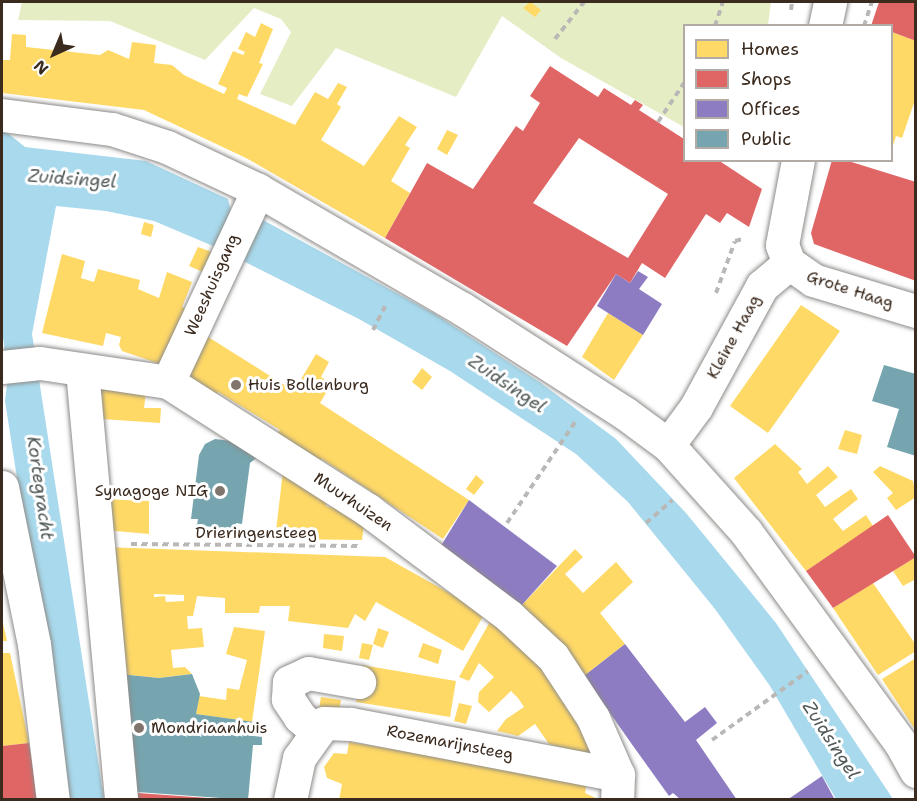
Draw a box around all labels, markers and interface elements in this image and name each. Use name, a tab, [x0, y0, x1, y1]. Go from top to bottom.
north arrow	[24, 24, 84, 84]
legend	[683, 24, 893, 162]
text: Homes	[741, 37, 799, 61]
text: N	[29, 55, 53, 79]
text: Shops	[741, 67, 792, 91]
text: Offices	[741, 97, 800, 121]
text: Public	[741, 127, 791, 151]
water label: Zuidsingel	[27, 165, 117, 193]
street label: Weeshuisgang	[181, 231, 243, 339]
street label: Grote Haag	[804, 267, 896, 313]
street label: Kleine Haag	[703, 292, 765, 382]
water label: Zuidsingel	[464, 350, 550, 418]
place label: Huis Bollenburg	[248, 375, 369, 395]
marker: Huis Bollenburg	[229, 378, 243, 392]
water label: Kortegracht	[22, 435, 58, 541]
street label: Muurhuizen	[310, 469, 396, 535]
place label: Synagoge NIG	[95, 481, 208, 501]
marker: Synagoge NIG	[213, 484, 227, 498]
street label: Drieringensteeg	[195, 523, 317, 543]
water label: Zuidsingel	[798, 697, 864, 783]
place label: Mondriaanhuis	[151, 718, 267, 738]
marker: Mondriaanhuis	[132, 721, 146, 735]
street label: Rozemarijnsteeg	[385, 721, 515, 765]

